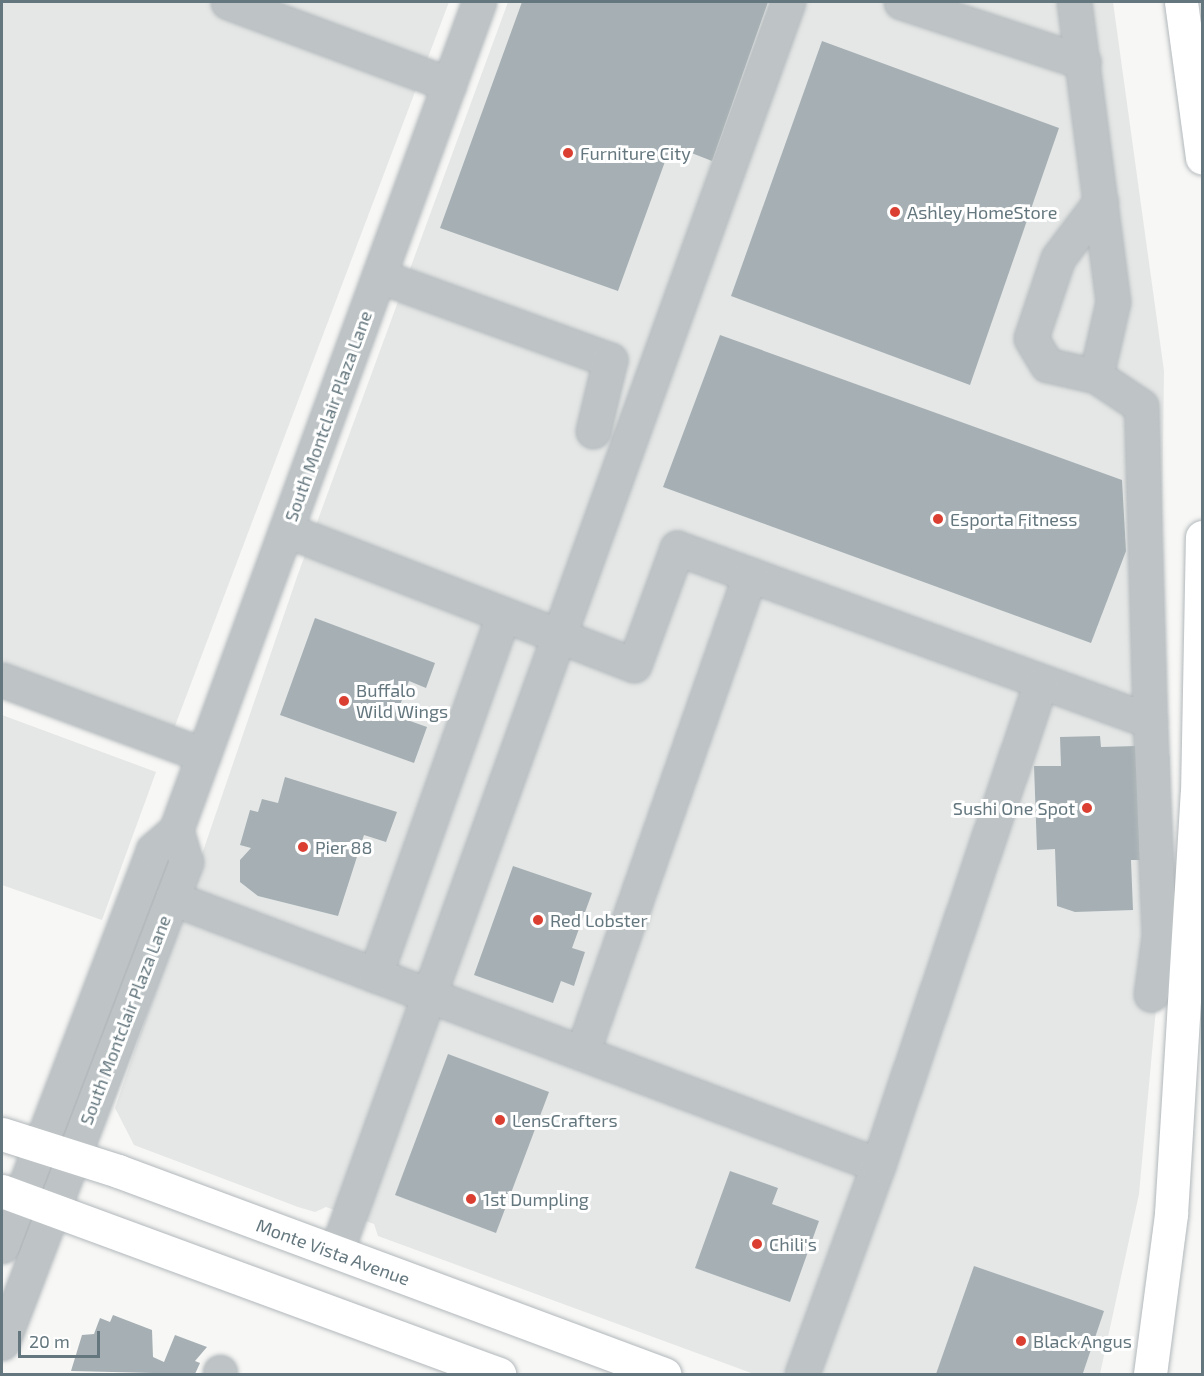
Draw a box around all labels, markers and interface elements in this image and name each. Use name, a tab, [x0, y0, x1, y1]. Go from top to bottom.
place label: Furniture City	[580, 142, 691, 164]
marker: Furniture City	[561, 146, 575, 160]
place label: Ashley HomeStore	[907, 201, 1058, 223]
marker: Ashley HomeStore	[888, 205, 902, 219]
street label: South Montclair Plaza Lane	[280, 307, 376, 525]
place label: Esporta Fitness	[950, 508, 1077, 530]
marker: Esporta Fitness	[931, 512, 945, 526]
place label: Buffalo Wild Wings	[356, 680, 448, 722]
marker: Buffalo Wild Wings	[337, 694, 351, 708]
place label: Sushi One Spot	[953, 797, 1075, 819]
marker: Sushi One Spot	[1080, 801, 1094, 815]
place label: Pier 88	[315, 836, 373, 858]
marker: Pier 88	[296, 840, 310, 854]
place label: Red Lobster	[550, 909, 648, 931]
street label: South Montclair Plaza Lane	[75, 912, 175, 1128]
marker: Red Lobster	[531, 913, 545, 927]
place label: LensCrafters	[512, 1109, 618, 1131]
marker: LensCrafters	[493, 1113, 507, 1127]
place label: 1st Dumpling	[483, 1188, 589, 1210]
marker: 1st Dumpling	[464, 1192, 478, 1206]
street label: Monte Vista Avenue	[253, 1214, 413, 1290]
place label: Chili's	[769, 1233, 817, 1255]
marker: Chili's	[750, 1237, 764, 1251]
scale bar	[21, 1319, 104, 1357]
text: 20 m	[29, 1330, 70, 1352]
place label: Black Angus	[1033, 1330, 1132, 1352]
marker: Black Angus	[1014, 1334, 1028, 1348]

